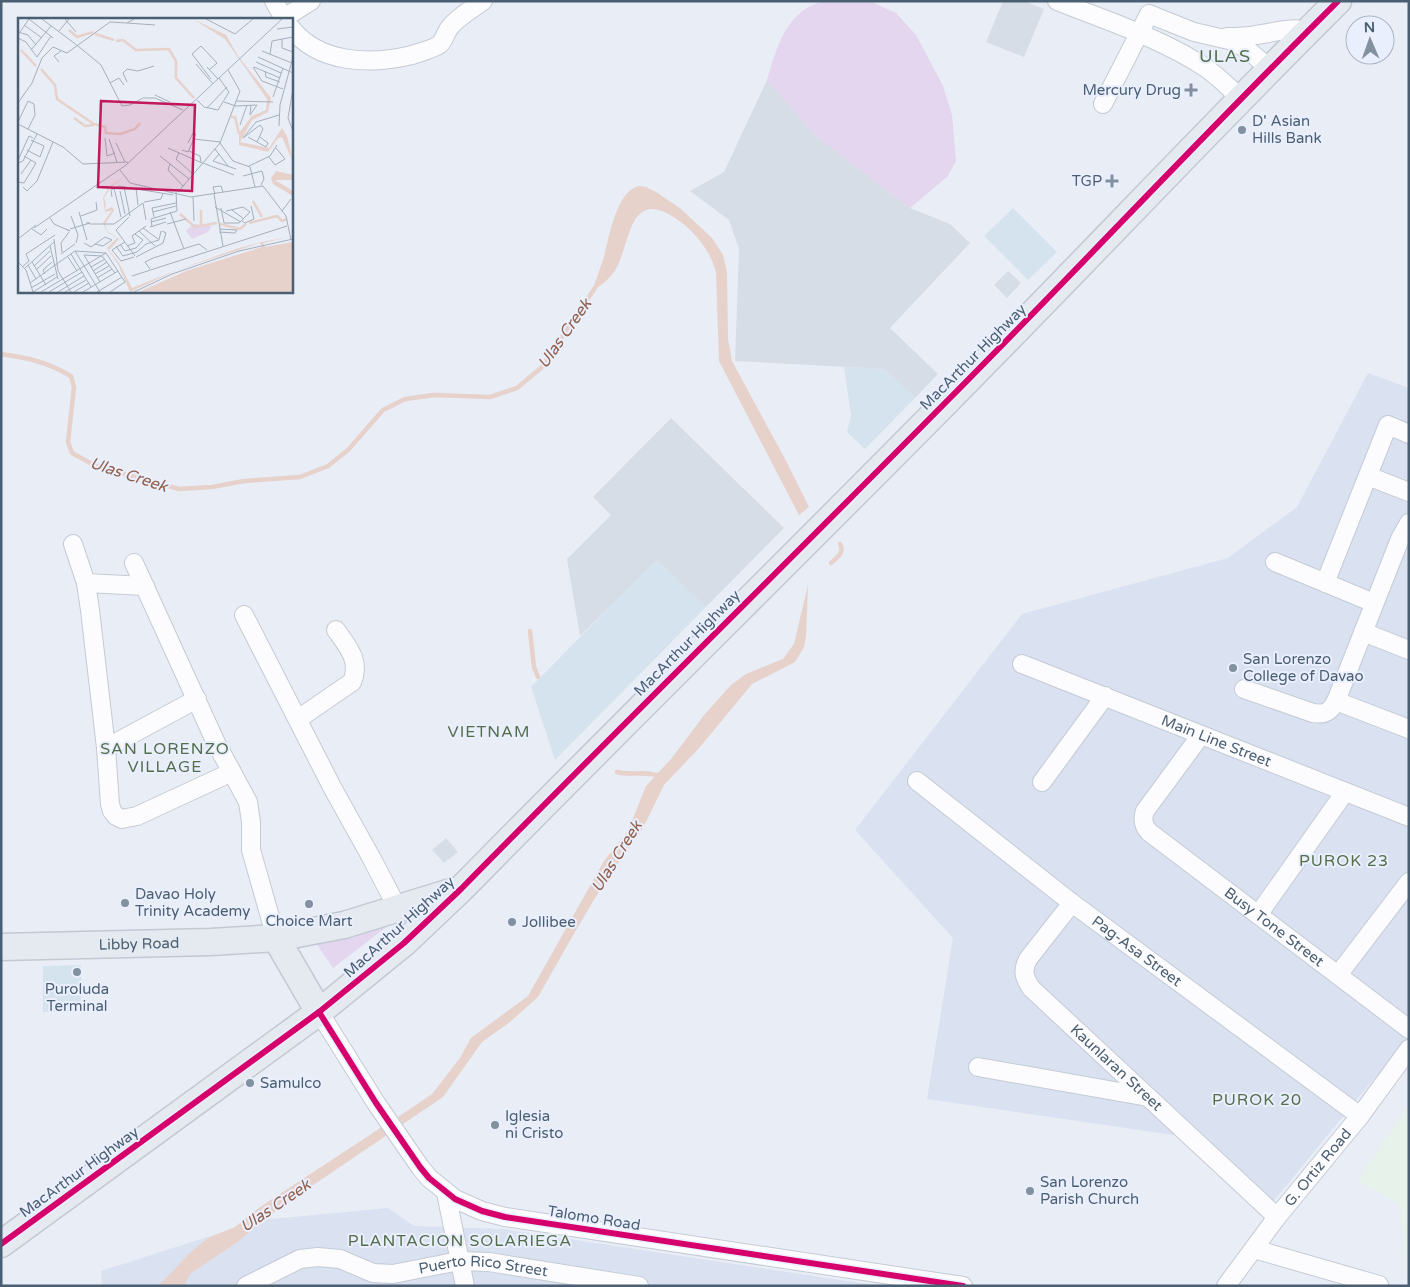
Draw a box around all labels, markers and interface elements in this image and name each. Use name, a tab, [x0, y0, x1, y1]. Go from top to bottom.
north arrow	[1345, 15, 1395, 65]
inset map	[18, 18, 292, 292]
text: N	[1364, 19, 1375, 36]
district label: ULAS	[1199, 45, 1251, 67]
place label: Mercury Drug	[1082, 81, 1181, 99]
marker: Mercury Drug	[1185, 84, 1197, 96]
place label: D' Asian Hills Bank	[1252, 112, 1322, 147]
marker: D' Asian Hills Bank	[1236, 124, 1248, 136]
place label: TGP	[1072, 172, 1102, 190]
marker: TGP	[1106, 175, 1118, 187]
water label: Ulas Creek	[534, 294, 597, 372]
street label: MacArthur Highway	[916, 300, 1030, 414]
water label: Ulas Creek	[87, 453, 171, 497]
street label: MacArthur Highway	[630, 586, 744, 700]
place label: San Lorenzo College of Davao	[1243, 650, 1364, 685]
marker: San Lorenzo College of Davao	[1227, 662, 1239, 674]
street label: Main Line Street	[1159, 711, 1274, 771]
district label: VIETNAM	[448, 722, 530, 742]
district label: SAN LORENZO VILLAGE	[100, 739, 230, 777]
water label: Ulas Creek	[587, 816, 647, 896]
district label: PUROK 23	[1299, 851, 1389, 871]
street label: MacArthur Highway	[340, 873, 458, 981]
street label: Busy Tone Street	[1221, 883, 1328, 970]
place label: Davao Holy Trinity Academy	[135, 885, 250, 920]
marker: Davao Holy Trinity Academy	[119, 897, 131, 909]
marker: Choice Mart	[303, 898, 315, 910]
place label: Choice Mart	[265, 912, 353, 930]
street label: Pag-Asa Street	[1088, 912, 1186, 990]
place label: Jollibee	[522, 913, 576, 931]
marker: Jollibee	[506, 916, 518, 928]
street label: Libby Road	[98, 934, 180, 954]
marker: Puroluda Terminal	[71, 966, 83, 978]
place label: Puroluda Terminal	[45, 980, 109, 1015]
street label: Kaunlaran Street	[1067, 1020, 1166, 1115]
place label: Samulco	[260, 1074, 321, 1092]
marker: Samulco	[244, 1077, 256, 1089]
district label: PUROK 20	[1212, 1090, 1302, 1110]
place label: Iglesia ni Cristo	[505, 1107, 563, 1142]
marker: Iglesia ni Cristo	[489, 1119, 501, 1131]
street label: MacArthur Highway	[16, 1123, 142, 1221]
street label: G. Ortiz Road	[1280, 1125, 1355, 1210]
place label: San Lorenzo Parish Church	[1040, 1173, 1139, 1208]
water label: Ulas Creek	[237, 1174, 316, 1237]
marker: San Lorenzo Parish Church	[1024, 1185, 1036, 1197]
street label: Talomo Road	[546, 1202, 642, 1234]
district label: PLANTACION SOLARIEGA	[348, 1231, 572, 1251]
street label: Puerto Rico Street	[417, 1252, 549, 1280]

